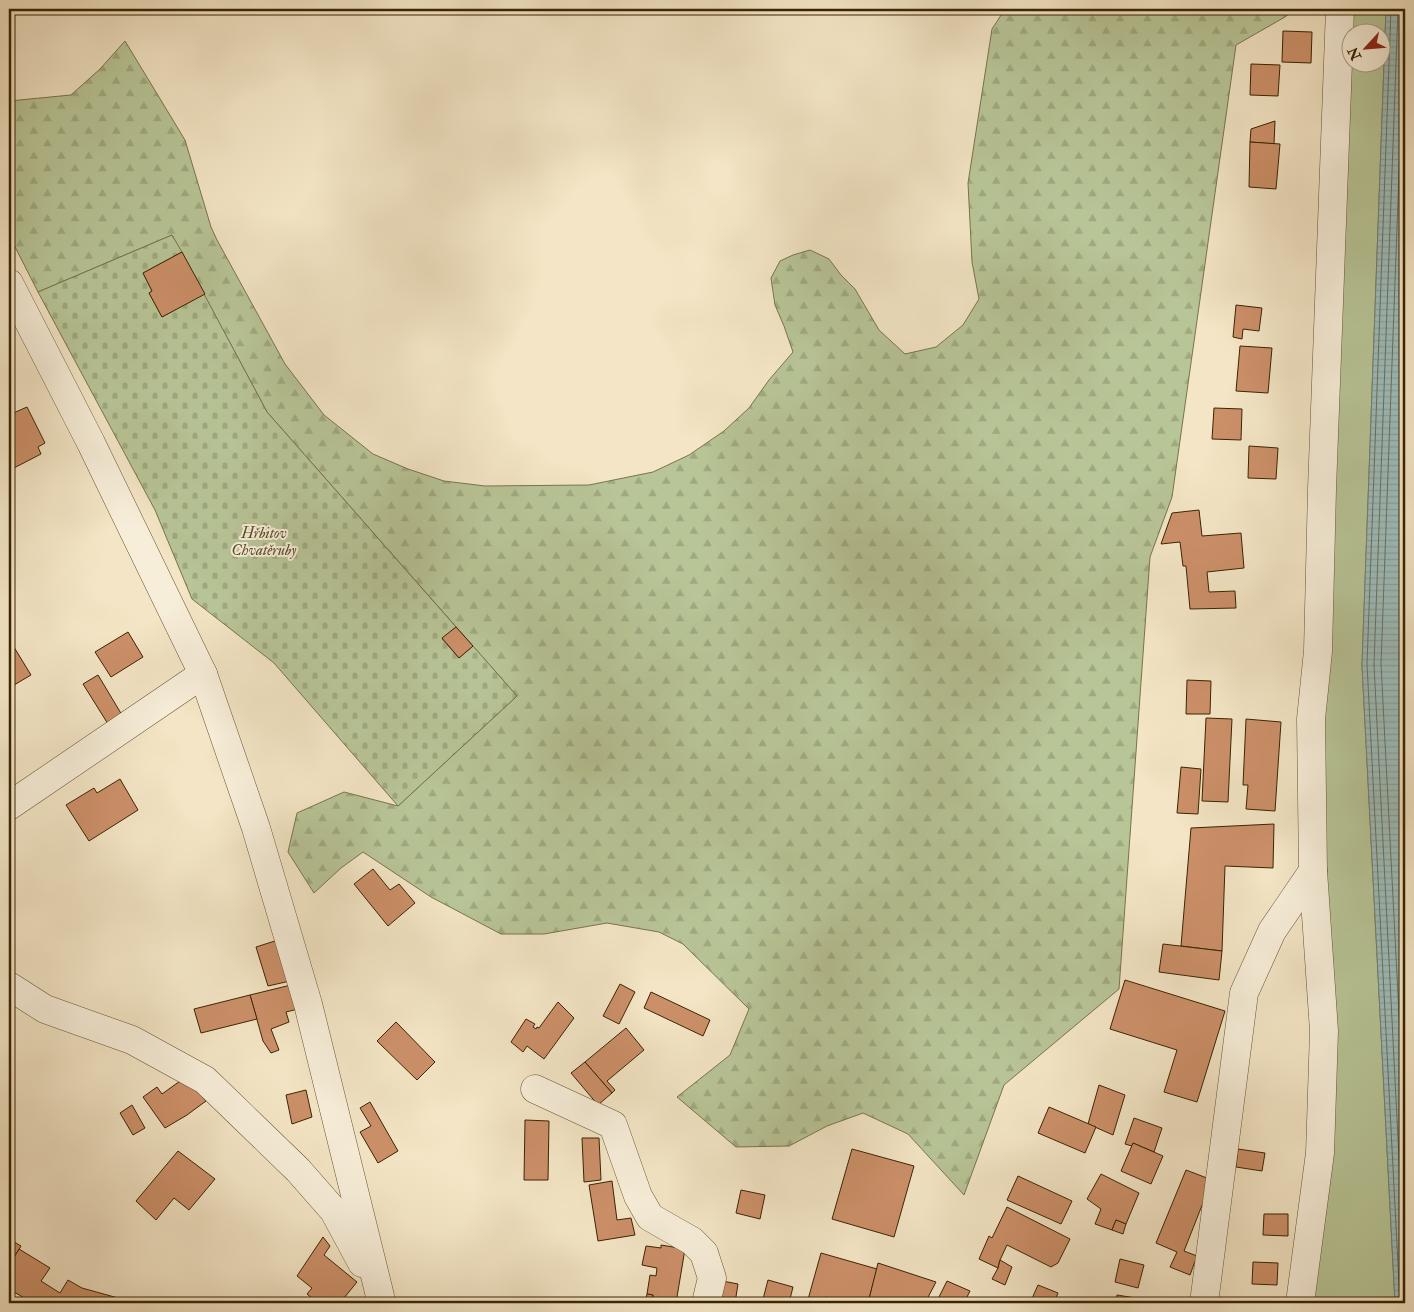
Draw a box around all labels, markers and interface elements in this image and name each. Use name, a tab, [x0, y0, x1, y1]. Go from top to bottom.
north arrow	[1342, 22, 1392, 72]
text: N	[1344, 44, 1366, 64]
park label: Hřbitov Chvatěruby	[232, 524, 297, 560]

